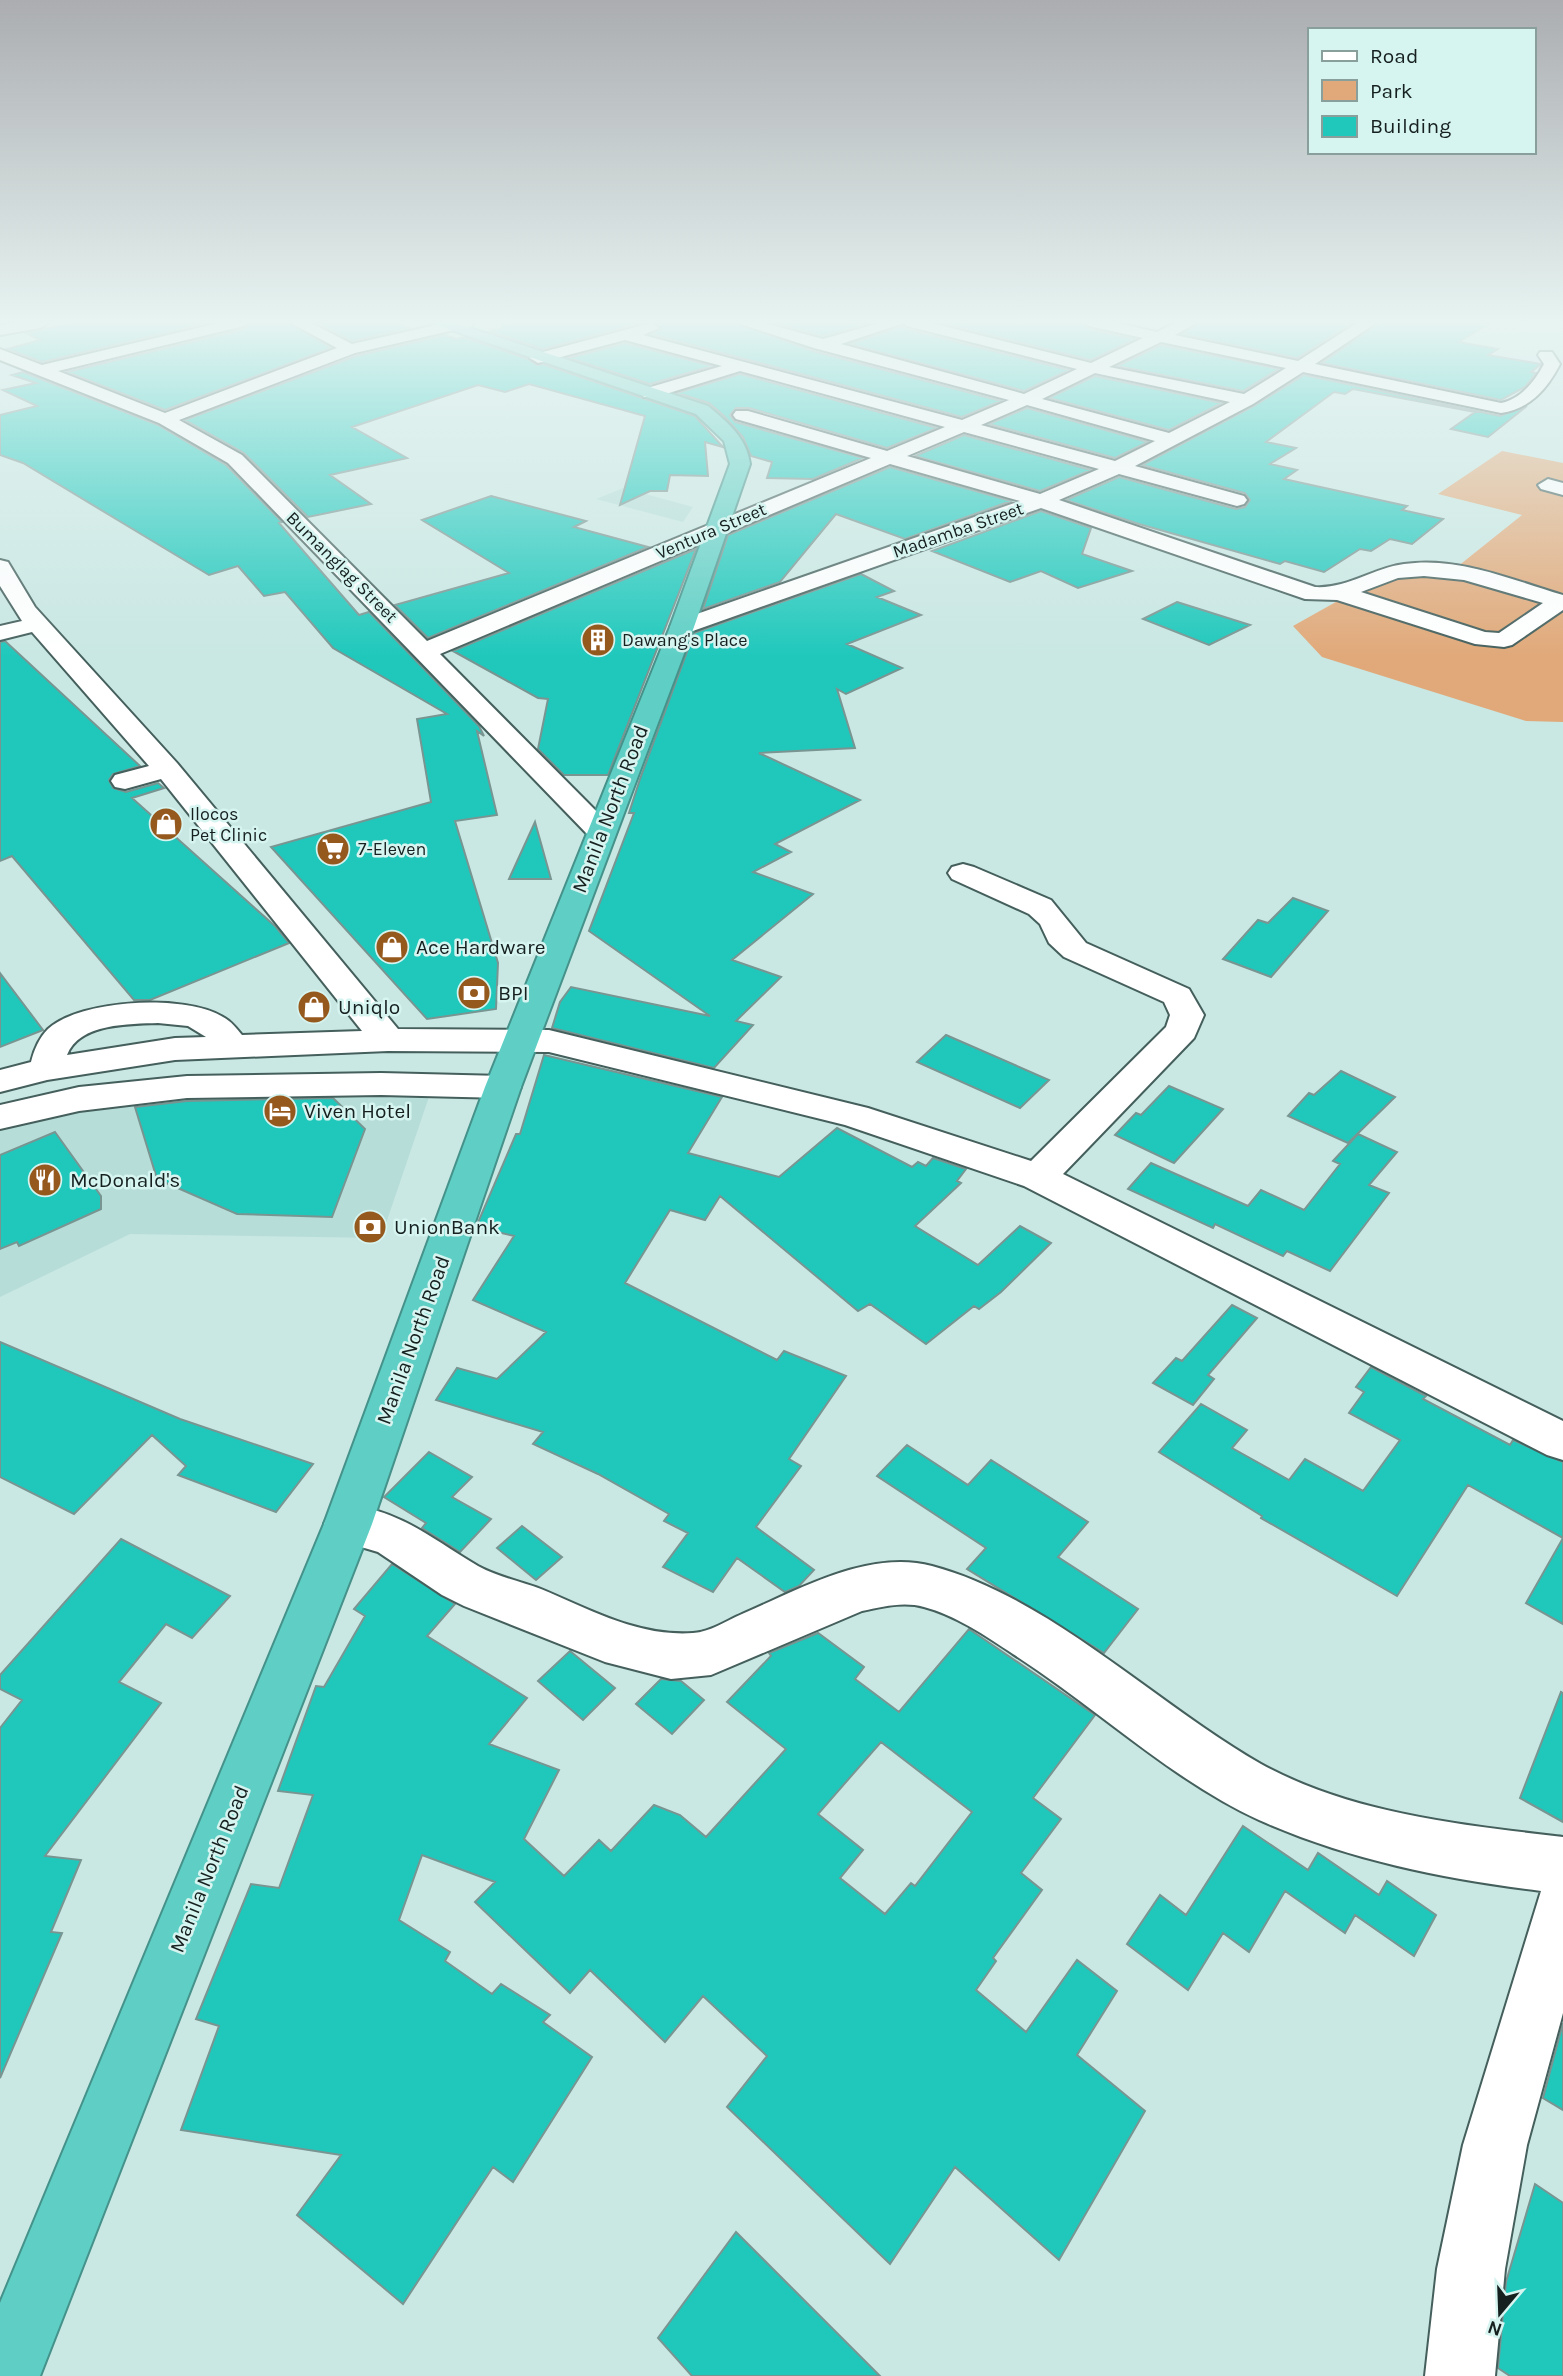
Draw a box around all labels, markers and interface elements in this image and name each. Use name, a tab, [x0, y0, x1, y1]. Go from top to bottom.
legend	[1308, 28, 1535, 154]
text: Road	[1370, 44, 1418, 68]
text: Park	[1370, 79, 1413, 103]
text: Building	[1370, 114, 1451, 138]
street label: Madamba Street	[890, 497, 1026, 563]
street label: Ventura Street	[653, 498, 770, 564]
street label: Bumanglag Street	[282, 507, 402, 627]
building icon: Dawang's Place	[579, 621, 617, 659]
place label: Dawang's Place	[622, 629, 747, 651]
street label: Manila North Road	[567, 722, 653, 896]
place label: Ilocos Pet Clinic	[190, 803, 267, 846]
shop icon: Ilocos Pet Clinic	[147, 805, 185, 843]
supermarket icon: 7-Eleven	[314, 830, 352, 868]
place label: 7-Eleven	[358, 838, 426, 860]
shop icon: Ace Hardware	[373, 928, 411, 966]
place label: Ace Hardware	[416, 935, 545, 959]
bank icon: BPI	[455, 974, 493, 1012]
place label: BPI	[498, 981, 529, 1005]
shop icon: Uniqlo	[295, 988, 333, 1026]
place label: Uniqlo	[338, 995, 400, 1019]
hotel icon: Viven Hotel	[261, 1092, 299, 1130]
place label: Viven Hotel	[304, 1099, 411, 1123]
restaurant icon: McDonald's	[26, 1161, 64, 1199]
place label: McDonald's	[70, 1168, 180, 1192]
bank icon: UnionBank	[351, 1208, 389, 1246]
place label: UnionBank	[394, 1215, 500, 1239]
street label: Manila North Road	[371, 1252, 455, 1428]
street label: Manila North Road	[165, 1782, 253, 1956]
north arrow	[1465, 2278, 1535, 2348]
text: N	[1485, 2316, 1505, 2341]

